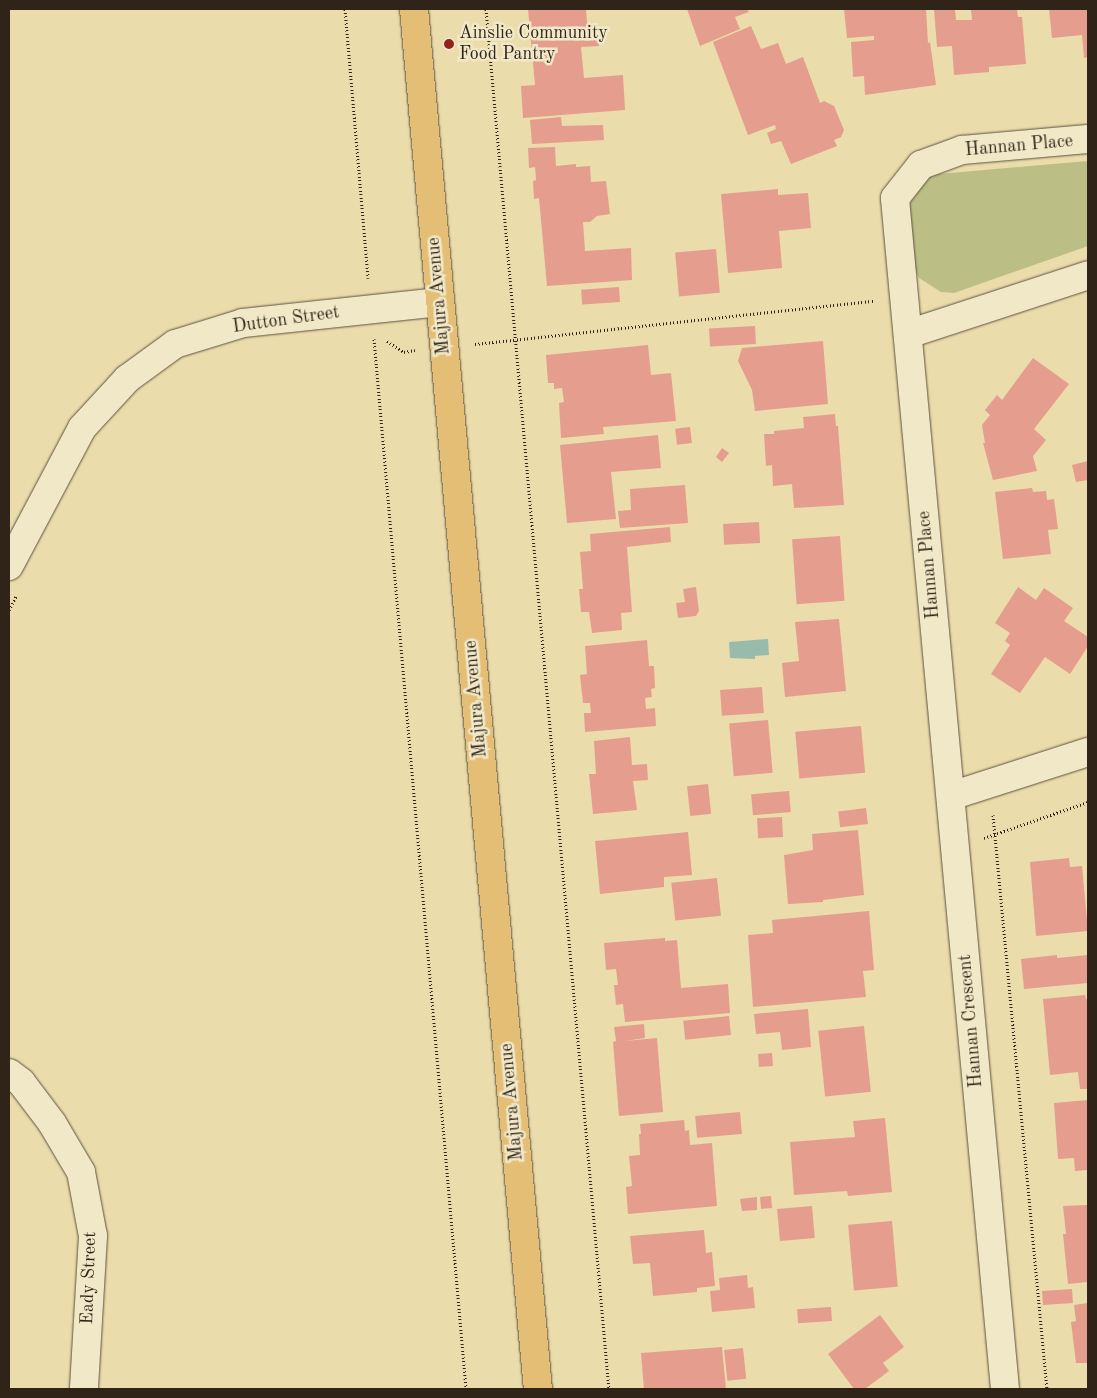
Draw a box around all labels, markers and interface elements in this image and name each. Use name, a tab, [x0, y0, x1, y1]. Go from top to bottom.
place label: Ainslie Community Food Pantry	[459, 23, 608, 66]
marker: Ainslie Community Food Pantry	[443, 38, 455, 50]
street label: Hannan Place	[964, 131, 1074, 161]
street label: Majura Avenue	[423, 236, 455, 356]
street label: Dutton Street	[231, 302, 341, 338]
street label: Hannan Place	[914, 510, 944, 620]
street label: Majura Avenue	[460, 639, 492, 759]
street label: Hannan Crescent	[954, 953, 988, 1089]
street label: Majura Avenue	[496, 1042, 528, 1162]
street label: Eady Street	[77, 1231, 101, 1325]

